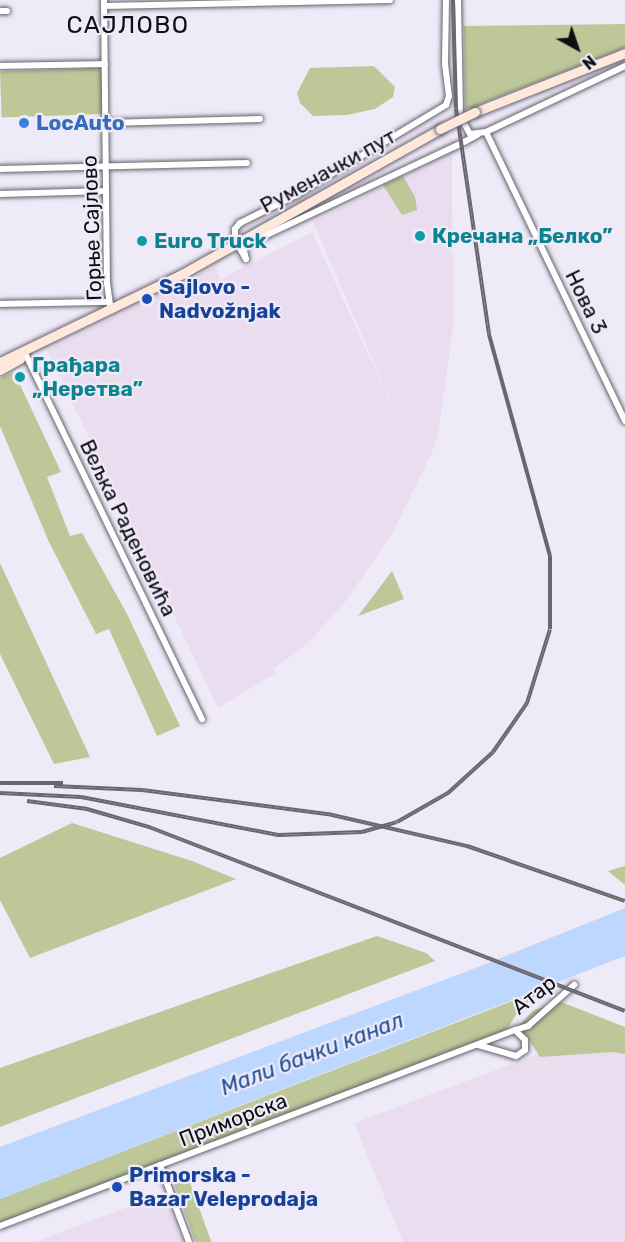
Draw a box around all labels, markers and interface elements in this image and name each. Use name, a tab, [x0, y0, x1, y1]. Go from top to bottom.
district label: САЈЛОВО	[66, 12, 190, 40]
north arrow	[547, 18, 607, 78]
text: N	[578, 51, 599, 73]
place label: LocAuto	[36, 110, 125, 136]
marker: LocAuto	[17, 116, 31, 130]
street label: Руменачки пут	[256, 123, 400, 219]
street label: Горње Сајлово	[77, 155, 107, 301]
place label: Кречана „Белко”	[432, 223, 612, 249]
place label: Euro Truck	[154, 228, 267, 254]
marker: Кречана „Белко”	[413, 229, 427, 243]
marker: Euro Truck	[135, 234, 149, 248]
street label: Нова 3	[560, 266, 612, 338]
place label: Sajlovo - Nadvožnjak	[159, 274, 281, 324]
marker: Sajlovo - Nadvožnjak	[140, 292, 154, 306]
place label: Грађара „Неретва”	[32, 352, 143, 402]
marker: Грађара „Неретва”	[13, 370, 27, 384]
street label: Вељка Раденовића	[74, 436, 182, 620]
street label: Атар	[507, 970, 561, 1020]
water label: Мали бачки канал	[217, 1007, 407, 1101]
street label: Приморска	[175, 1088, 291, 1152]
place label: Primorska - Bazar Veleprodaja	[129, 1162, 319, 1212]
marker: Primorska - Bazar Veleprodaja	[110, 1180, 124, 1194]

